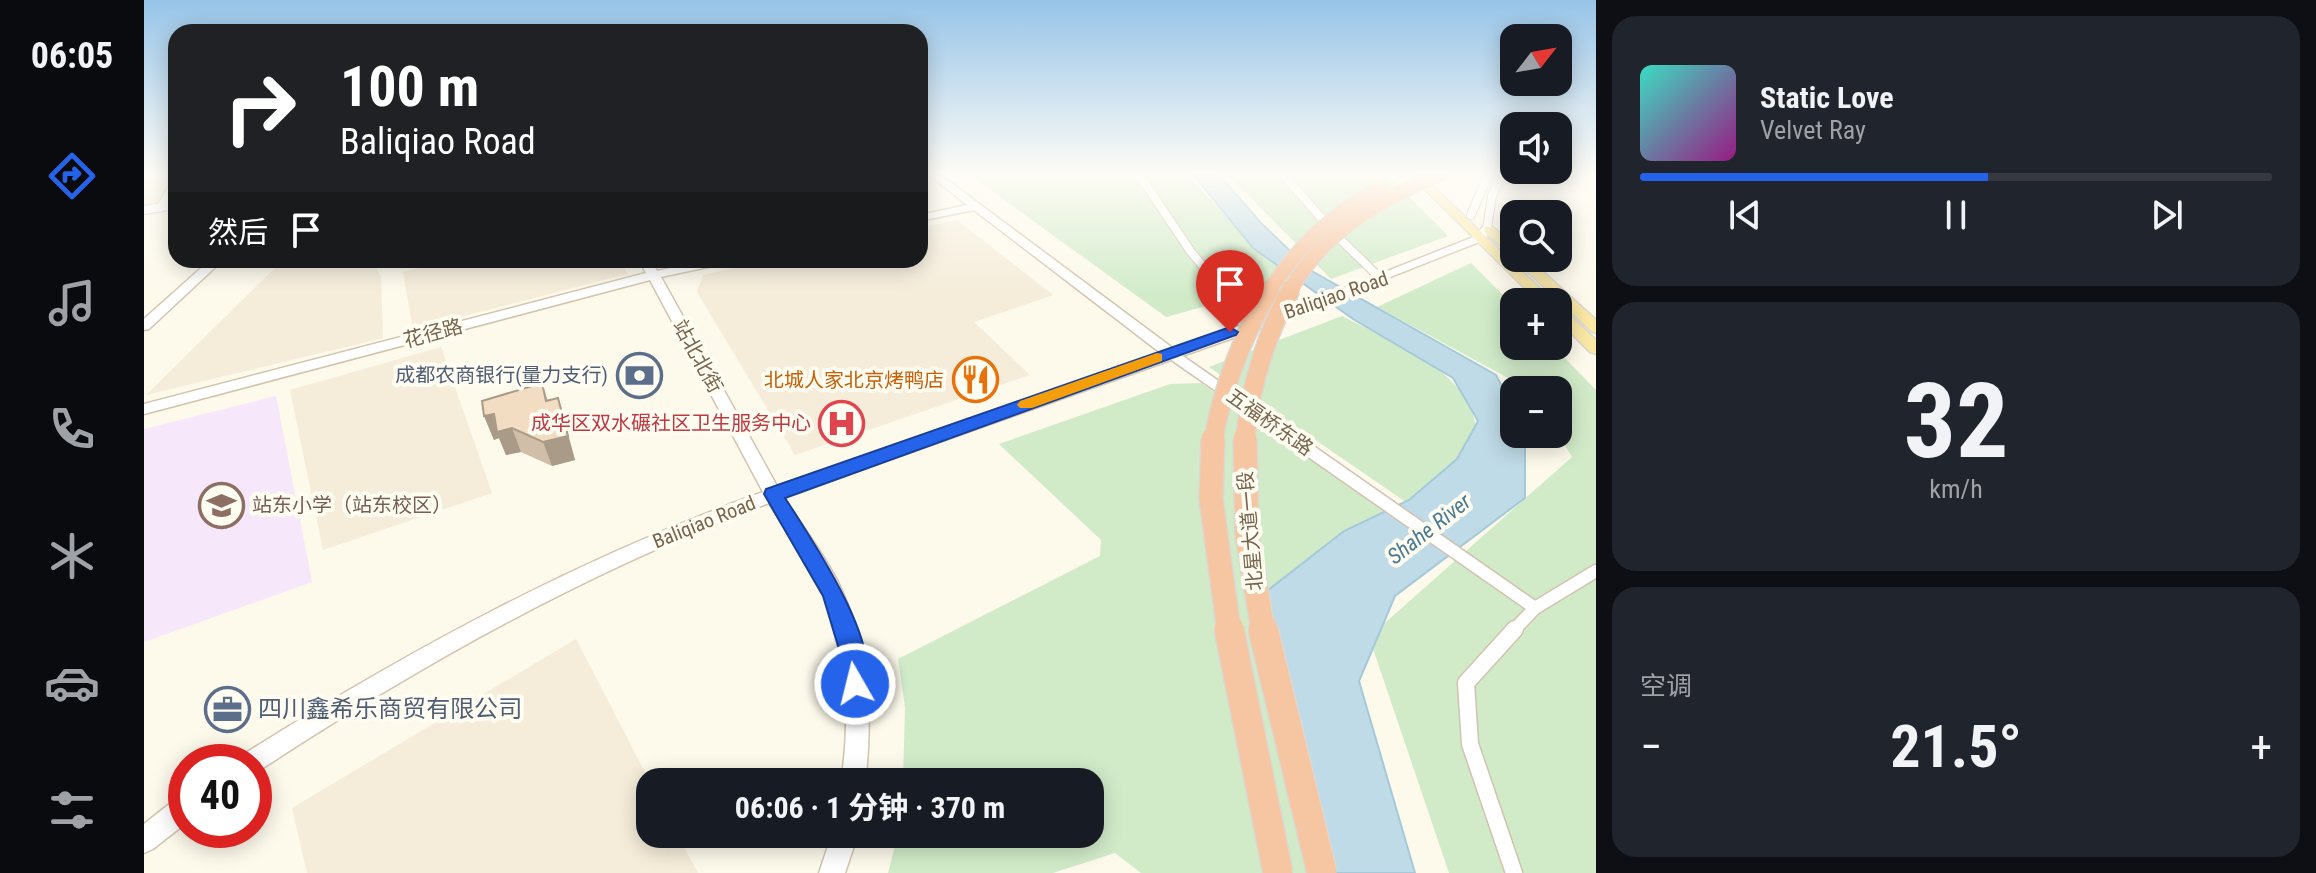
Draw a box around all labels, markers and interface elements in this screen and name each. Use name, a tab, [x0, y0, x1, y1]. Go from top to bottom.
north arrow	[1500, 24, 1572, 96]
map controls	[1500, 24, 1572, 448]
text: 06:05	[31, 35, 113, 77]
text: 100 m	[340, 54, 479, 120]
icon: right	[208, 56, 312, 160]
text: Static Love	[1760, 80, 1894, 115]
button: sound	[1500, 112, 1572, 184]
text: Velvet Ray	[1760, 115, 1866, 145]
text: Baliqiao Road	[340, 121, 536, 163]
icon: directions	[44, 148, 100, 204]
icon: previous	[1723, 193, 1767, 237]
icon: pause	[1934, 193, 1978, 237]
icon: next	[2145, 193, 2189, 237]
button: search	[1500, 200, 1572, 272]
icon: arrive	[284, 208, 328, 252]
text: 然后	[208, 215, 268, 250]
pin	[1196, 250, 1264, 332]
icon: arrive	[1208, 262, 1252, 306]
street label: Baliqiao Road	[1281, 266, 1391, 324]
icon: music	[44, 275, 100, 331]
button: +	[1500, 288, 1572, 360]
street label: 花径路	[401, 314, 465, 352]
street label: 站北北街	[668, 315, 728, 397]
bank icon: 成都农商银行(量力支行)	[615, 351, 663, 399]
restaurant icon: 北城人家北京烤鸭店	[951, 356, 999, 404]
text: 32	[1903, 361, 2009, 482]
place label: 成都农商银行(量力支行)	[395, 363, 608, 387]
place label: 北城人家北京烤鸭店	[764, 368, 944, 392]
button: −	[1500, 376, 1572, 448]
street label: 五福桥东路	[1222, 383, 1318, 461]
hospital icon: 成华区双水碾社区卫生服务中心	[818, 399, 866, 447]
icon: phone	[44, 401, 100, 457]
place label: 成华区双水碾社区卫生服务中心	[531, 411, 811, 435]
street label: 北星大道一段	[1233, 470, 1267, 592]
text: km/h	[1929, 474, 1983, 504]
school or university icon: 站东小学（站东校区）	[197, 481, 245, 529]
water label: Shahe River	[1382, 488, 1476, 569]
street label: Baliqiao Road	[649, 491, 759, 553]
place label: 站东小学（站东校区）	[252, 493, 452, 517]
icon: climate	[44, 528, 100, 584]
position arrow	[813, 642, 897, 726]
icon: car	[44, 655, 100, 711]
text: 空调	[1640, 671, 1692, 701]
office icon: 四川鑫希乐商贸有限公司	[203, 685, 251, 733]
place label: 四川鑫希乐商贸有限公司	[258, 695, 522, 723]
text: 21.5°	[1890, 711, 2022, 782]
text: −	[1640, 721, 1662, 773]
text: +	[2250, 721, 2272, 773]
speed limit sign: 40	[168, 744, 272, 848]
icon: filters	[44, 782, 100, 838]
text: 06:06 · 1 分钟 · 370 m	[735, 790, 1005, 825]

